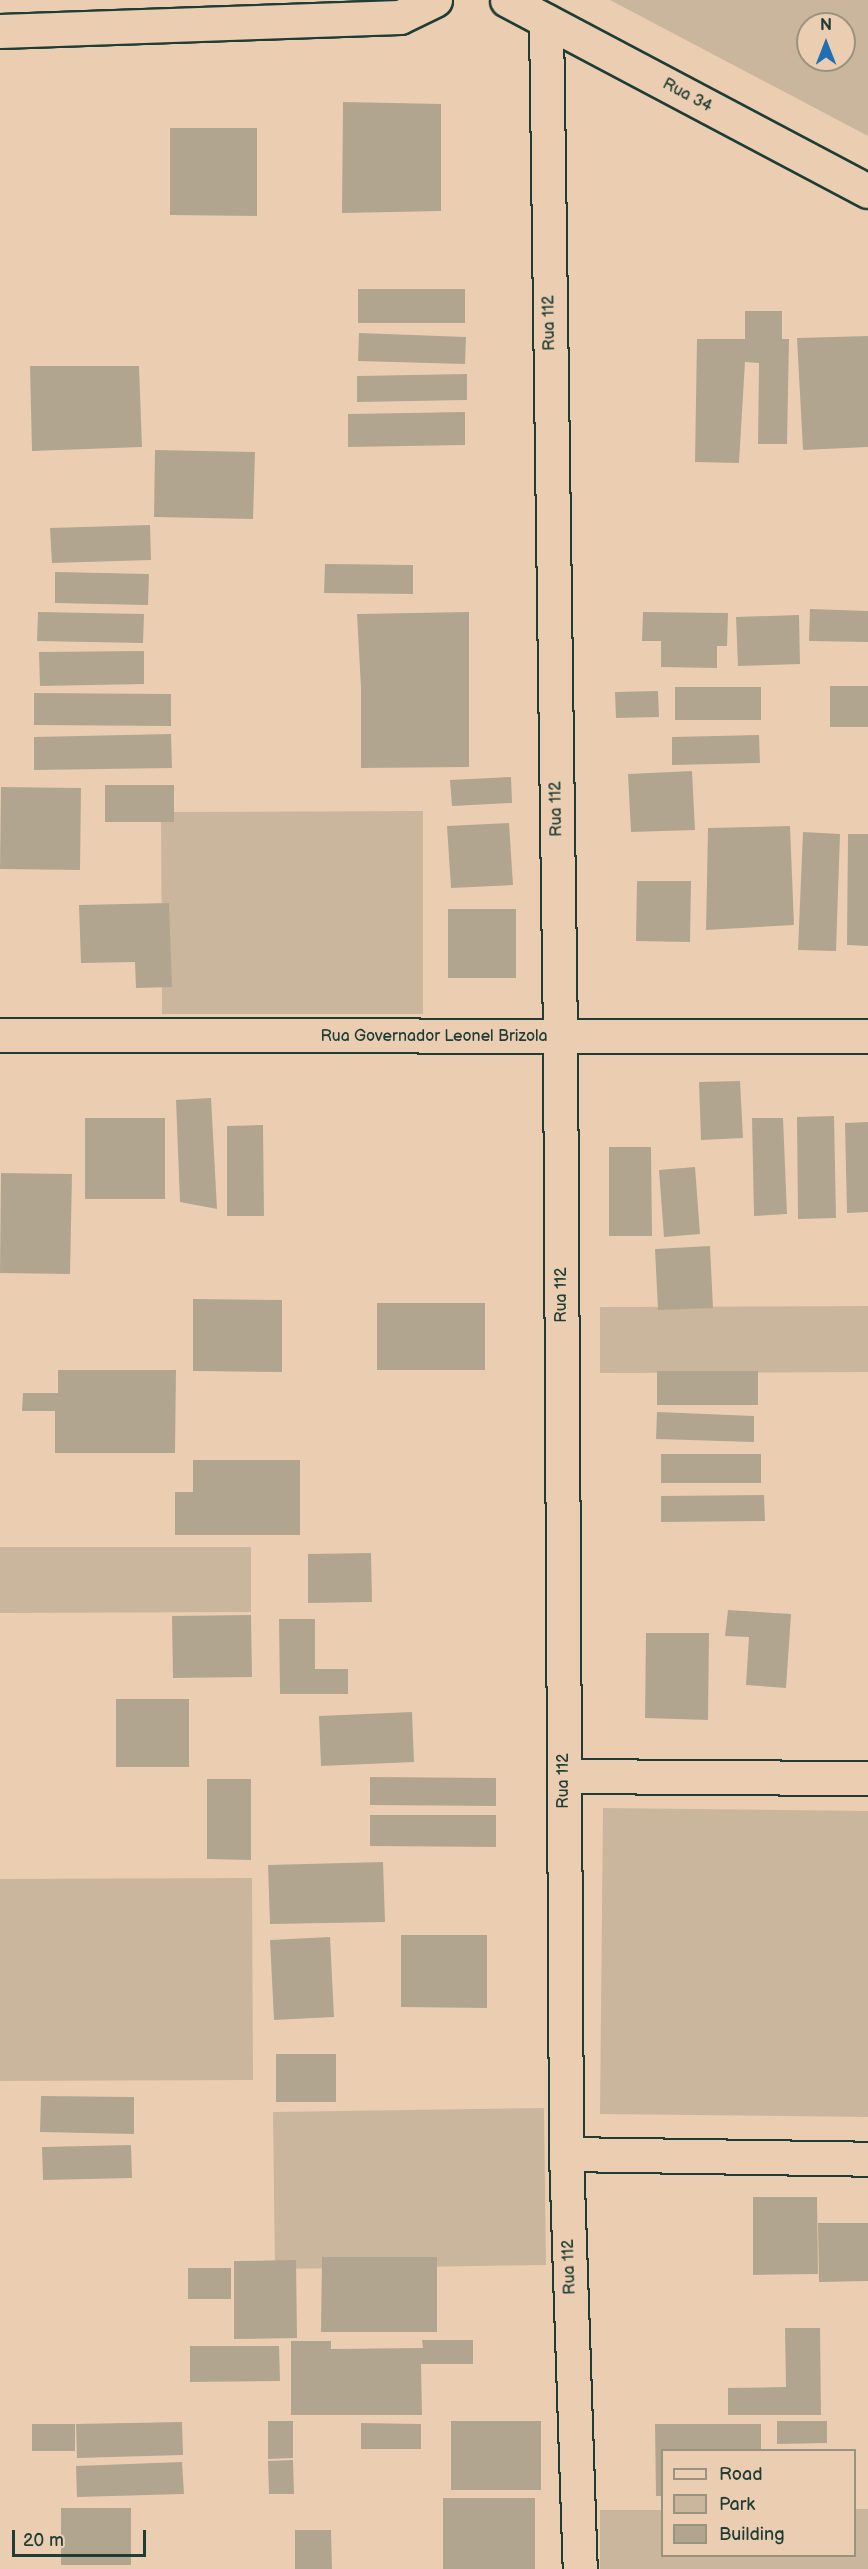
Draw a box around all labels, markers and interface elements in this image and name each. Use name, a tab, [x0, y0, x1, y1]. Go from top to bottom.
north arrow	[796, 12, 856, 72]
text: N	[820, 16, 832, 35]
street label: Rua 34	[659, 75, 715, 117]
street label: Rua 112	[540, 295, 560, 351]
street label: Rua 112	[547, 781, 567, 837]
street label: Rua Governador Leonel Brizola	[320, 1027, 548, 1047]
street label: Rua 112	[552, 1267, 572, 1323]
street label: Rua 112	[554, 1753, 574, 1809]
street label: Rua 112	[559, 2239, 581, 2295]
legend	[661, 2449, 856, 2557]
text: Road	[719, 2464, 763, 2485]
text: Park	[719, 2494, 755, 2515]
scale bar	[15, 2518, 148, 2556]
text: Building	[719, 2524, 785, 2545]
text: 20 m	[23, 2530, 64, 2551]

